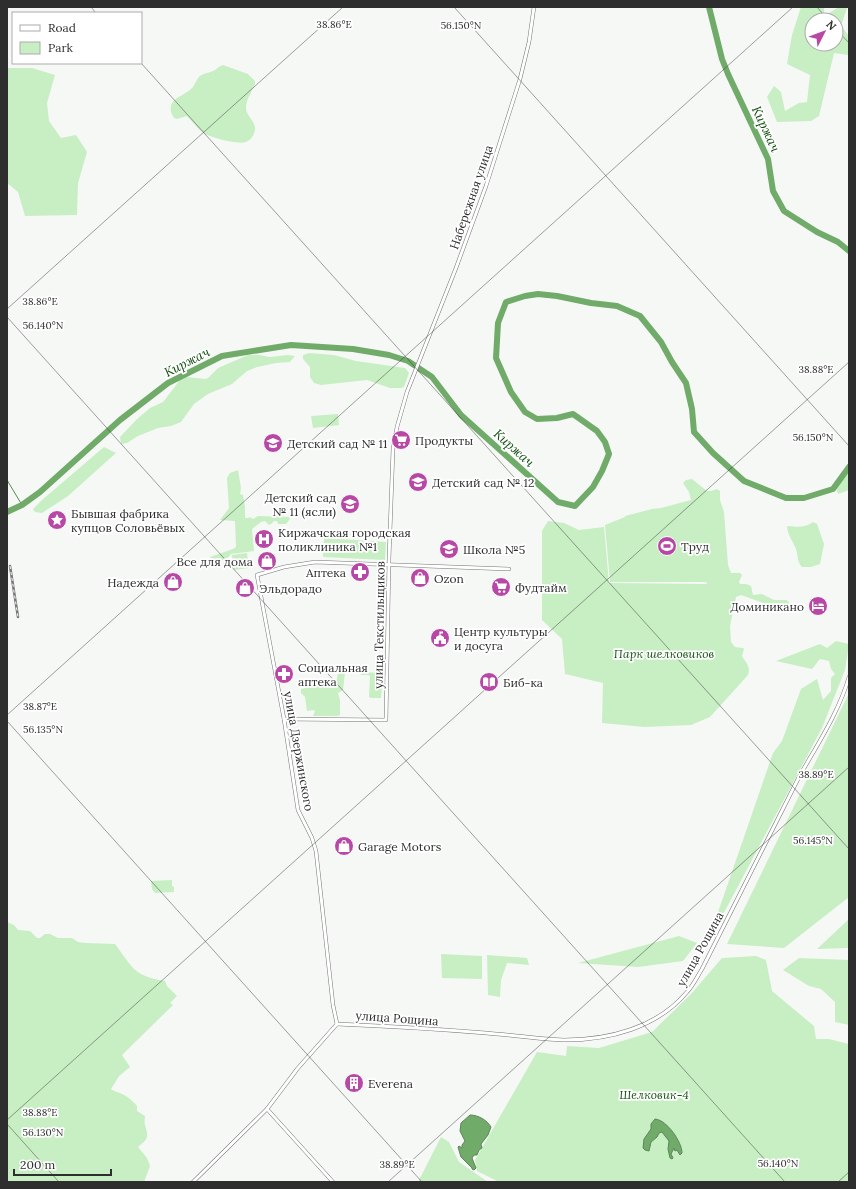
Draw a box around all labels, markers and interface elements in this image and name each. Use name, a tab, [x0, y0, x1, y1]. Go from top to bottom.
legend	[12, 12, 142, 64]
north arrow	[804, 12, 844, 52]
text: N	[823, 17, 840, 34]
text: 38.86°E	[316, 18, 352, 31]
text: 56.150°N	[441, 19, 482, 32]
text: Road	[48, 20, 76, 35]
text: Park	[48, 40, 74, 55]
water label: Киржач	[748, 103, 784, 155]
street label: Набережная улица	[446, 143, 496, 251]
text: 38.86°E	[22, 295, 58, 308]
text: 56.140°N	[23, 319, 64, 332]
water label: Киржач	[161, 343, 213, 381]
text: 38.88°E	[798, 363, 834, 376]
water label: Киржач	[490, 425, 538, 471]
supermarket icon: Продукты	[390, 429, 412, 451]
text: 56.150°N	[793, 431, 834, 444]
school or university icon: Детский сад № 11	[262, 432, 284, 454]
place label: Продукты	[415, 433, 473, 448]
place label: Детский сад № 11	[287, 436, 387, 451]
school or university icon: Детский сад № 12	[407, 471, 429, 493]
place label: Детский сад № 12	[432, 475, 534, 490]
place label: Детский сад № 11 (ясли)	[265, 490, 336, 520]
school or university icon: Детский сад № 11 (ясли)	[339, 493, 361, 515]
place label: Бывшая фабрика купцов Соловьёвых	[71, 506, 185, 535]
place icon: Бывшая фабрика купцов Соловьёвых	[46, 509, 68, 531]
place label: Киржачская городская поликлиника №1	[278, 525, 411, 554]
hospital icon: Киржачская городская поликлиника №1	[253, 528, 275, 550]
sports icon: Труд	[656, 535, 678, 557]
school or university icon: Школа №5	[438, 538, 460, 560]
place label: Труд	[681, 539, 709, 554]
place label: Школа №5	[463, 542, 525, 557]
shop icon: Все для дома	[256, 550, 278, 572]
place label: Все для дома	[177, 554, 253, 569]
pharmacy icon: Аптека	[349, 561, 371, 583]
street label: улица Текстильщиков	[370, 561, 388, 689]
place label: Аптека	[305, 565, 346, 580]
shop icon: Ozon	[409, 567, 431, 589]
shop icon: Надежда	[162, 571, 184, 593]
place label: Ozon	[434, 571, 464, 586]
place label: Надежда	[107, 575, 159, 590]
supermarket icon: Фудтайм	[490, 576, 512, 598]
shop icon: Эльдорадо	[234, 577, 256, 599]
place label: Фудтайм	[515, 580, 567, 595]
place label: Эльдорадо	[259, 581, 322, 596]
hotel icon: Доминикано	[807, 595, 829, 617]
place label: Доминикано	[730, 599, 804, 614]
place label: Центр культуры и досуга	[454, 624, 548, 653]
public building icon: Центр культуры и досуга	[429, 627, 451, 649]
park label: Парк шелковиков	[614, 646, 715, 661]
place label: Социальная аптека	[298, 660, 368, 689]
pharmacy icon: Социальная аптека	[273, 663, 295, 685]
library icon: Биб-ка	[478, 671, 500, 693]
place label: Биб-ка	[503, 675, 543, 690]
street label: улица Дзержинского	[281, 690, 317, 812]
text: 38.87°E	[23, 700, 57, 713]
text: 56.135°N	[23, 723, 63, 736]
text: 38.89°E	[798, 768, 834, 781]
text: 56.145°N	[793, 834, 833, 847]
shop icon: Garage Motors	[333, 835, 355, 857]
place label: Garage Motors	[358, 839, 442, 854]
street label: улица Рощина	[673, 909, 727, 989]
street label: улица Рощина	[355, 1008, 439, 1028]
building icon: Everena	[343, 1072, 365, 1094]
place label: Everena	[368, 1076, 413, 1091]
park label: Шелковик-4	[619, 1087, 689, 1102]
text: 38.88°E	[22, 1106, 58, 1119]
text: 56.130°N	[23, 1126, 64, 1139]
scale bar	[14, 1151, 111, 1177]
text: 200 m	[20, 1157, 56, 1172]
text: 56.140°N	[758, 1157, 799, 1170]
text: 38.89°E	[379, 1158, 415, 1171]

